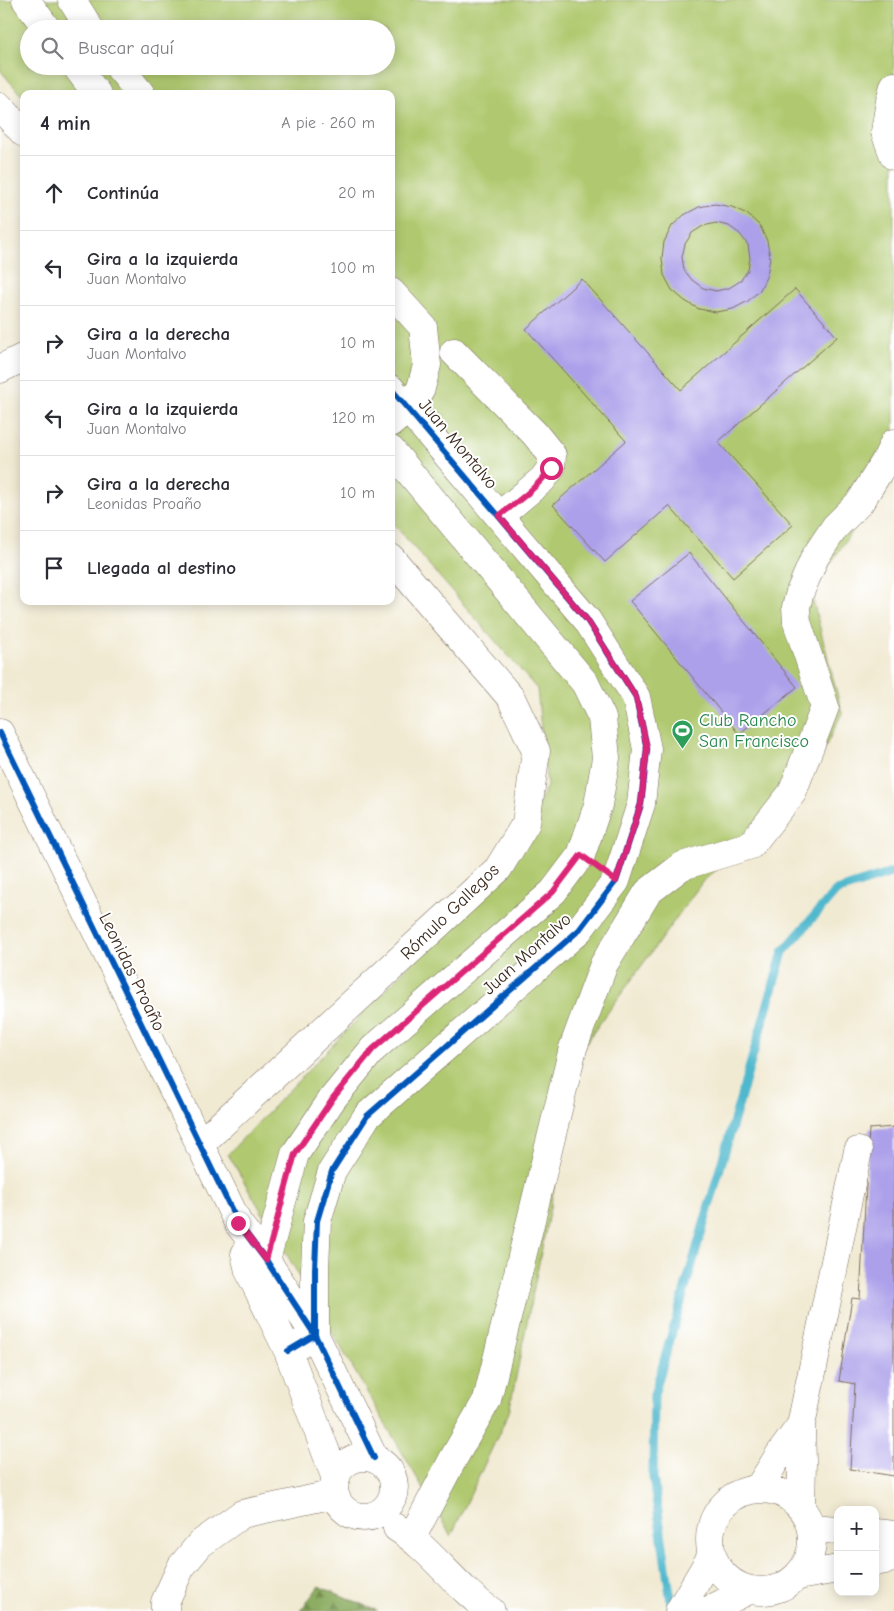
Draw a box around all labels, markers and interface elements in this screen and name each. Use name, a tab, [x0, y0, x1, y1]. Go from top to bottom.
search box	[20, 20, 395, 75]
icon: search	[38, 34, 66, 62]
text: Buscar aquí	[78, 37, 174, 59]
text: 4 min	[40, 111, 91, 135]
text: A pie · 260 m	[281, 114, 375, 132]
icon: ahead	[40, 179, 68, 207]
text: Continúa	[87, 182, 159, 204]
text: 20 m	[338, 184, 375, 202]
text: Gira a la izquierda	[87, 248, 238, 270]
icon: left	[40, 254, 68, 282]
text: 100 m	[331, 259, 375, 277]
text: Juan Montalvo	[87, 270, 186, 288]
text: Gira a la derecha	[87, 323, 230, 345]
icon: right	[40, 329, 68, 357]
text: 10 m	[340, 334, 375, 352]
text: Juan Montalvo	[87, 345, 186, 363]
street label: Juan Montalvo	[414, 394, 502, 494]
text: Gira a la izquierda	[87, 398, 238, 420]
icon: left	[40, 404, 68, 432]
text: 120 m	[332, 409, 375, 427]
text: Juan Montalvo	[87, 420, 186, 438]
route start	[540, 457, 563, 480]
text: Gira a la derecha	[87, 473, 230, 495]
icon: right	[40, 479, 68, 507]
text: 10 m	[340, 484, 375, 502]
text: Leonidas Proaño	[87, 495, 202, 513]
icon: arrive	[40, 554, 68, 582]
text: Llegada al destino	[87, 557, 236, 579]
place label: Club Rancho San Francisco	[699, 710, 809, 752]
sports icon: Club Rancho San Francisco	[671, 718, 695, 749]
street label: Rómulo Gallegos	[396, 860, 504, 964]
street label: Juan Montalvo	[478, 909, 576, 999]
street label: Leonidas Proaño	[94, 910, 170, 1034]
route end	[227, 1212, 250, 1235]
map controls	[834, 1506, 879, 1596]
button: +	[834, 1506, 879, 1551]
button: −	[834, 1551, 879, 1596]

